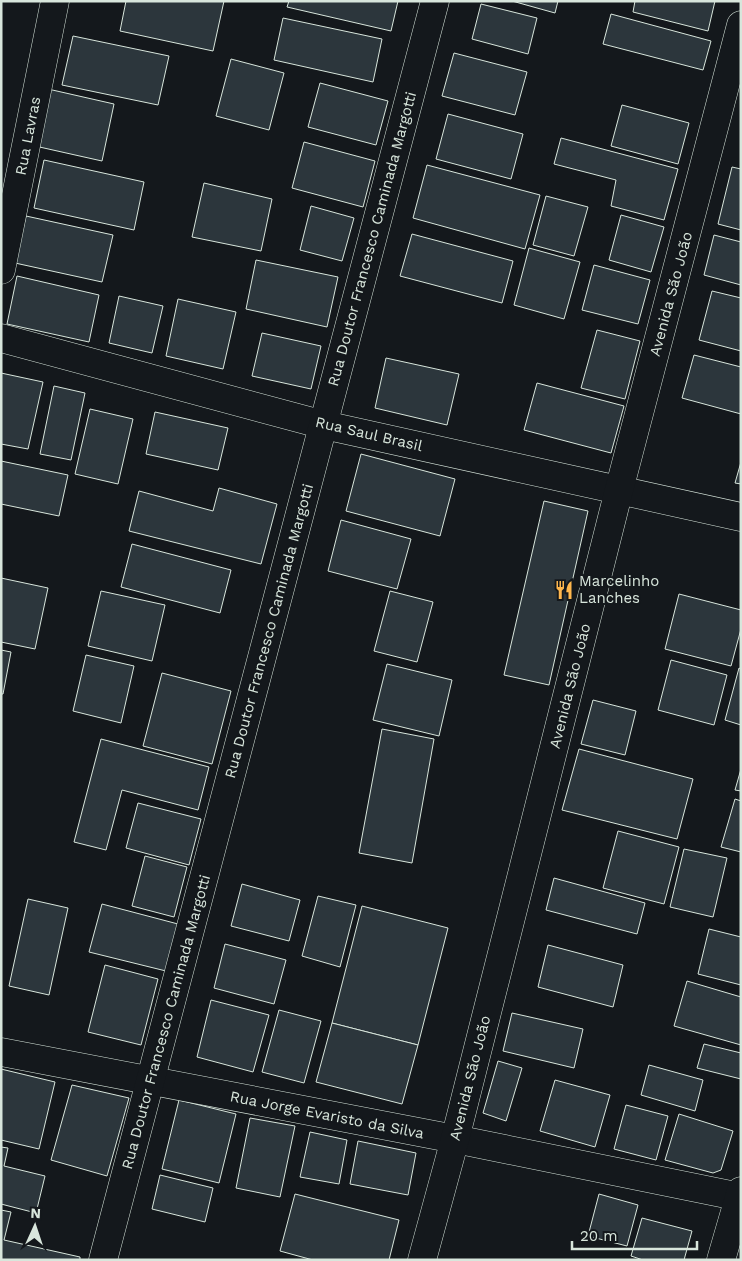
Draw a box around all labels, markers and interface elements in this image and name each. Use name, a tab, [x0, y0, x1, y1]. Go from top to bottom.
street label: Rua Doutor Francesco Caminada Margotti	[324, 90, 420, 388]
street label: Rua Lavras	[12, 95, 44, 177]
street label: Avenida São João	[646, 230, 696, 358]
street label: Rua Saul Brasil	[314, 413, 425, 455]
street label: Rua Doutor Francesco Caminada Margotti	[221, 482, 317, 780]
place label: Marcelinho Lanches	[579, 572, 659, 607]
restaurant icon: Marcelinho Lanches	[553, 579, 575, 601]
street label: Avenida São João	[546, 622, 594, 750]
street label: Rua Doutor Francesco Caminada Margotti	[118, 873, 214, 1171]
street label: Avenida São João	[446, 1014, 494, 1142]
street label: Rua Jorge Evaristo da Silva	[229, 1087, 426, 1143]
north arrow	[10, 1201, 60, 1251]
text: N	[30, 1205, 41, 1221]
scale bar	[572, 1218, 697, 1250]
text: 20 m	[580, 1227, 618, 1245]

